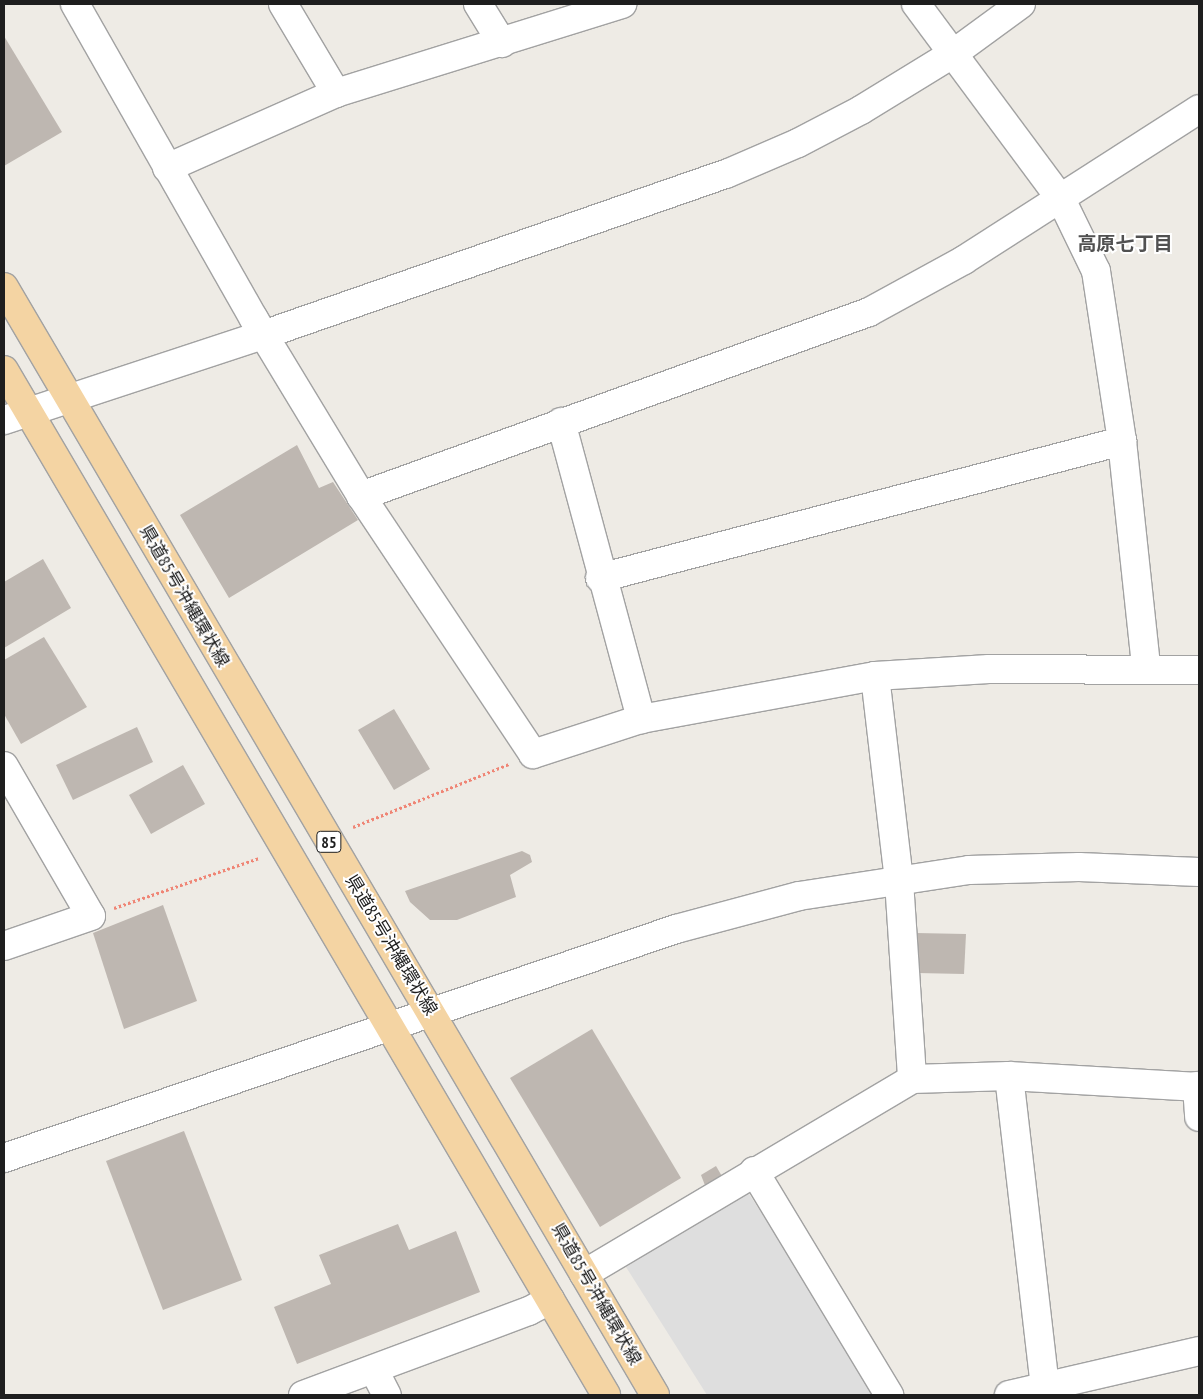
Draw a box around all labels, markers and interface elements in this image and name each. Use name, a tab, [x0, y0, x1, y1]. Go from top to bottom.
district label: 高原七丁目	[1078, 233, 1172, 255]
street label: 県道85号沖縄環状線	[135, 521, 233, 671]
road number: 85	[315, 829, 343, 856]
street label: 県道85号沖縄環状線	[340, 871, 442, 1019]
street label: 県道85号沖縄環状線	[547, 1219, 645, 1369]

